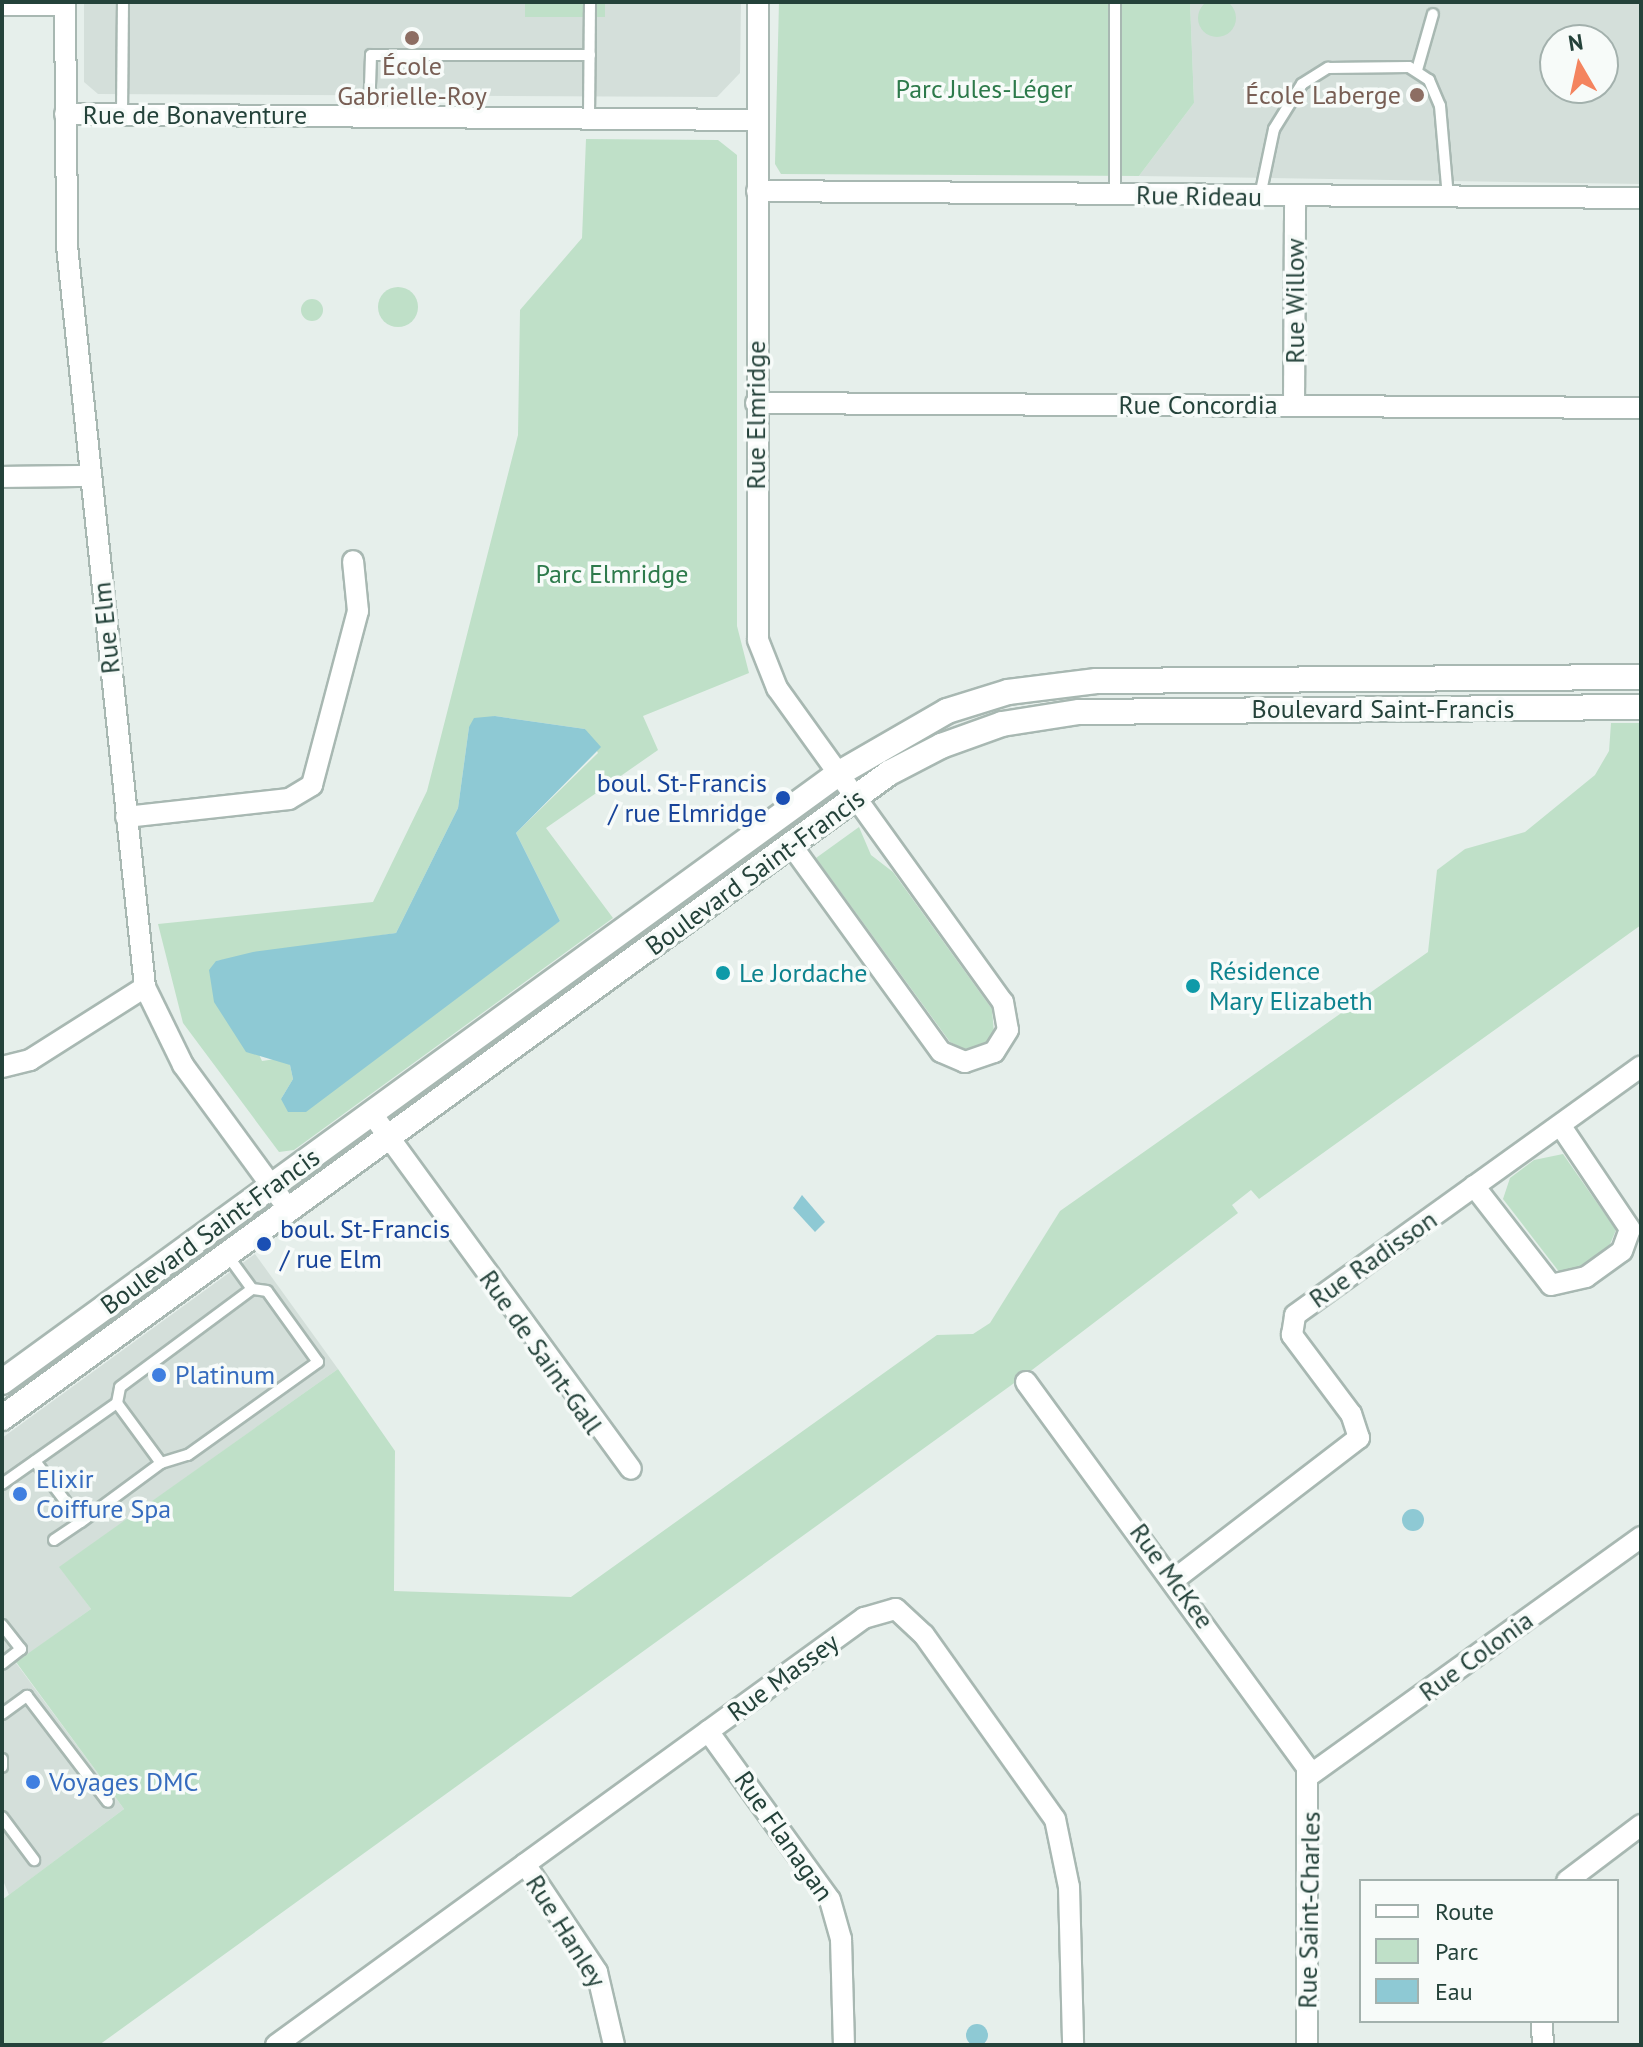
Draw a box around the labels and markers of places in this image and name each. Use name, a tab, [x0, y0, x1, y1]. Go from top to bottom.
marker: École Gabrielle-Roy	[403, 29, 421, 47]
place label: École Gabrielle-Roy	[337, 50, 487, 112]
place label: École Laberge	[1245, 79, 1401, 111]
marker: École Laberge	[1408, 86, 1426, 104]
place label: boul. St-Francis / rue Elmridge	[595, 767, 767, 828]
marker: boul. St-Francis / rue Elmridge	[774, 789, 792, 807]
place label: Résidence Mary Elizabeth	[1209, 955, 1374, 1016]
place label: Le Jordache	[739, 957, 867, 989]
marker: Le Jordache	[714, 964, 732, 982]
marker: Résidence Mary Elizabeth	[1184, 977, 1202, 995]
place label: boul. St-Francis / rue Elm	[280, 1213, 452, 1274]
marker: boul. St-Francis / rue Elm	[255, 1235, 273, 1253]
place label: Platinum	[175, 1359, 275, 1391]
marker: Platinum	[150, 1366, 168, 1384]
place label: Elixir Coiffure Spa	[36, 1463, 171, 1524]
marker: Elixir Coiffure Spa	[11, 1485, 29, 1503]
place label: Voyages DMC	[49, 1766, 198, 1798]
marker: Voyages DMC	[24, 1773, 42, 1791]

